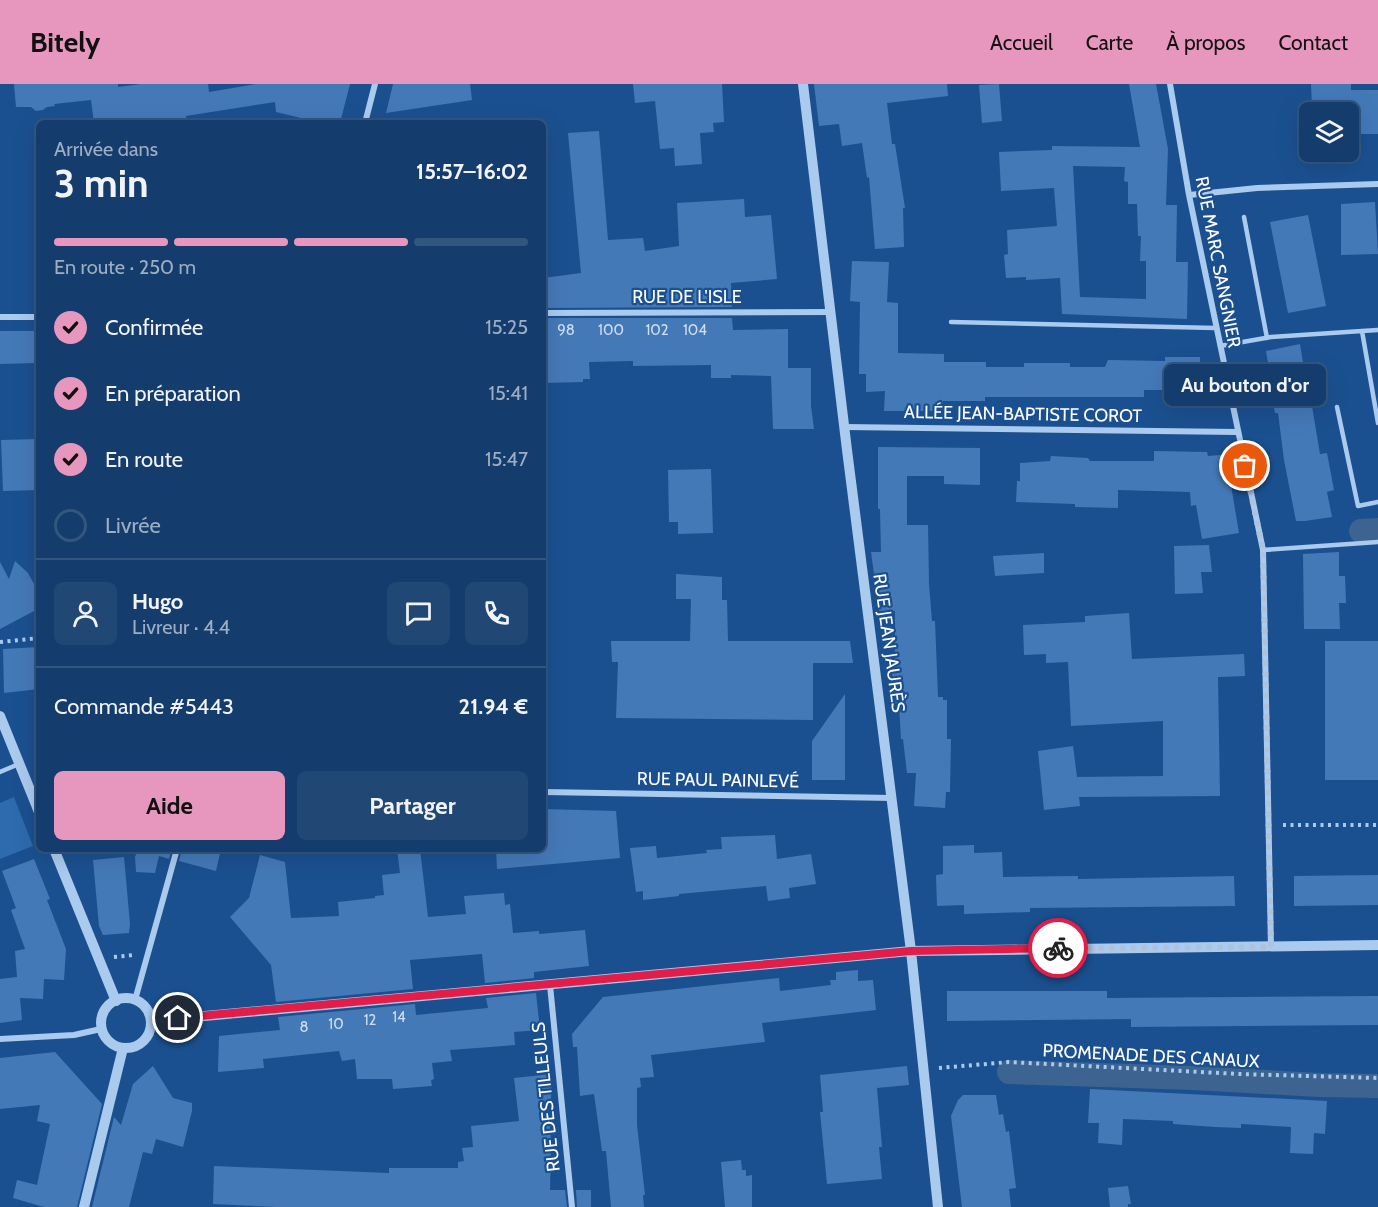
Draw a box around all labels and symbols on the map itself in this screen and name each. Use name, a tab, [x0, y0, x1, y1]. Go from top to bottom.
street label: RUE MARC SANGNIER	[1191, 174, 1245, 350]
street label: RUE DE L'ISLE	[632, 286, 742, 308]
house number: 98	[557, 321, 575, 339]
house number: 100	[598, 321, 624, 339]
house number: 102	[645, 321, 669, 339]
house number: 104	[683, 321, 707, 339]
callout: Au bouton d'or	[1164, 364, 1326, 406]
street label: ALLÉE JEAN-BAPTISTE COROT	[904, 401, 1143, 427]
pin	[1219, 440, 1270, 491]
street label: RUE JEAN JAURÈS	[868, 572, 910, 714]
street label: RUE PAUL PAINLEVÉ	[637, 768, 799, 792]
courier	[1028, 918, 1088, 978]
pin	[152, 992, 203, 1043]
house number: 14	[392, 1008, 406, 1026]
house number: 12	[364, 1011, 377, 1029]
house number: 10	[328, 1015, 344, 1033]
house number: 8	[299, 1018, 309, 1036]
street label: RUE DES TILLEULS	[527, 1021, 565, 1173]
street label: PROMENADE DES CANAUX	[1042, 1039, 1260, 1073]

